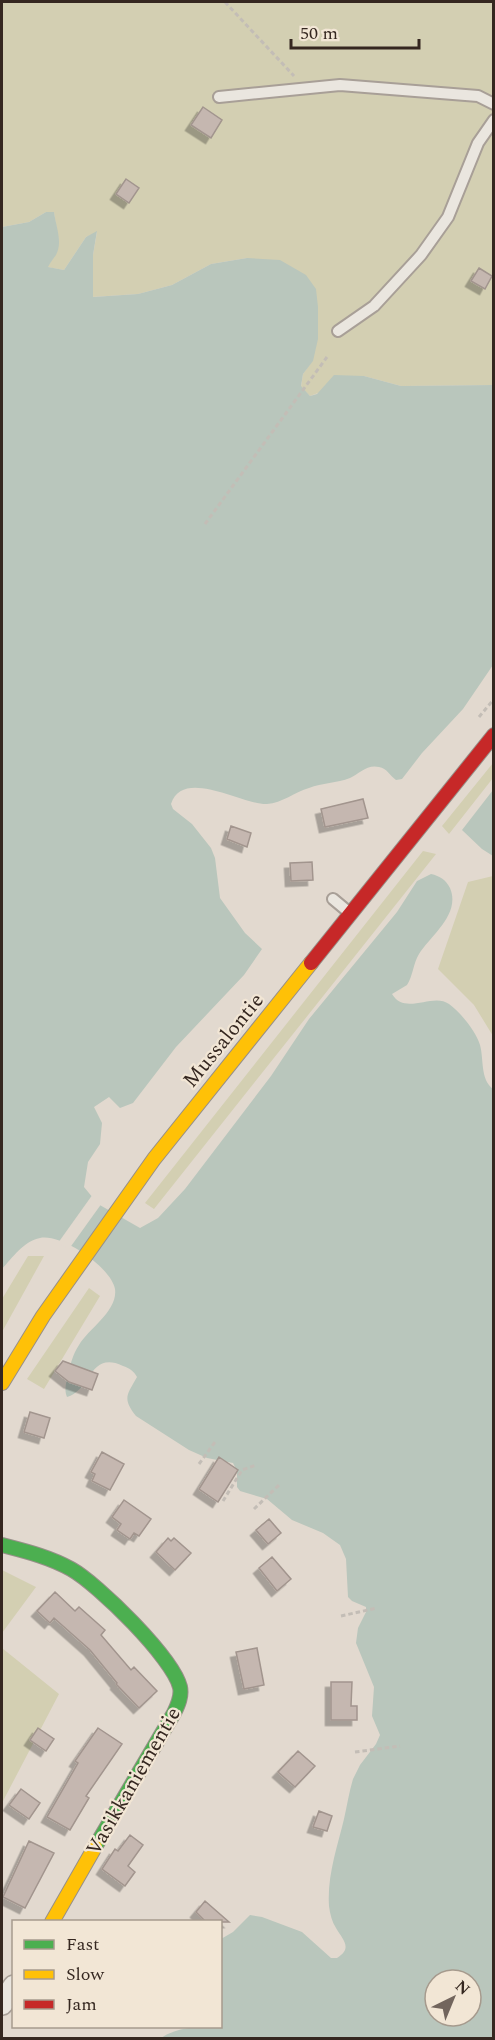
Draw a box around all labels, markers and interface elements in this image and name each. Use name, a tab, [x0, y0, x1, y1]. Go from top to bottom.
scale bar	[291, 12, 418, 50]
text: 50 m	[300, 20, 338, 47]
street label: Mussalontie	[175, 986, 272, 1095]
street label: Vasikkaniementie	[78, 1701, 189, 1862]
legend	[12, 1920, 222, 2028]
text: Fast	[66, 1931, 99, 1958]
text: Slow	[66, 1961, 105, 1988]
north arrow	[423, 1968, 483, 2028]
text: N	[450, 1975, 476, 2001]
text: Jam	[66, 1991, 97, 2018]

